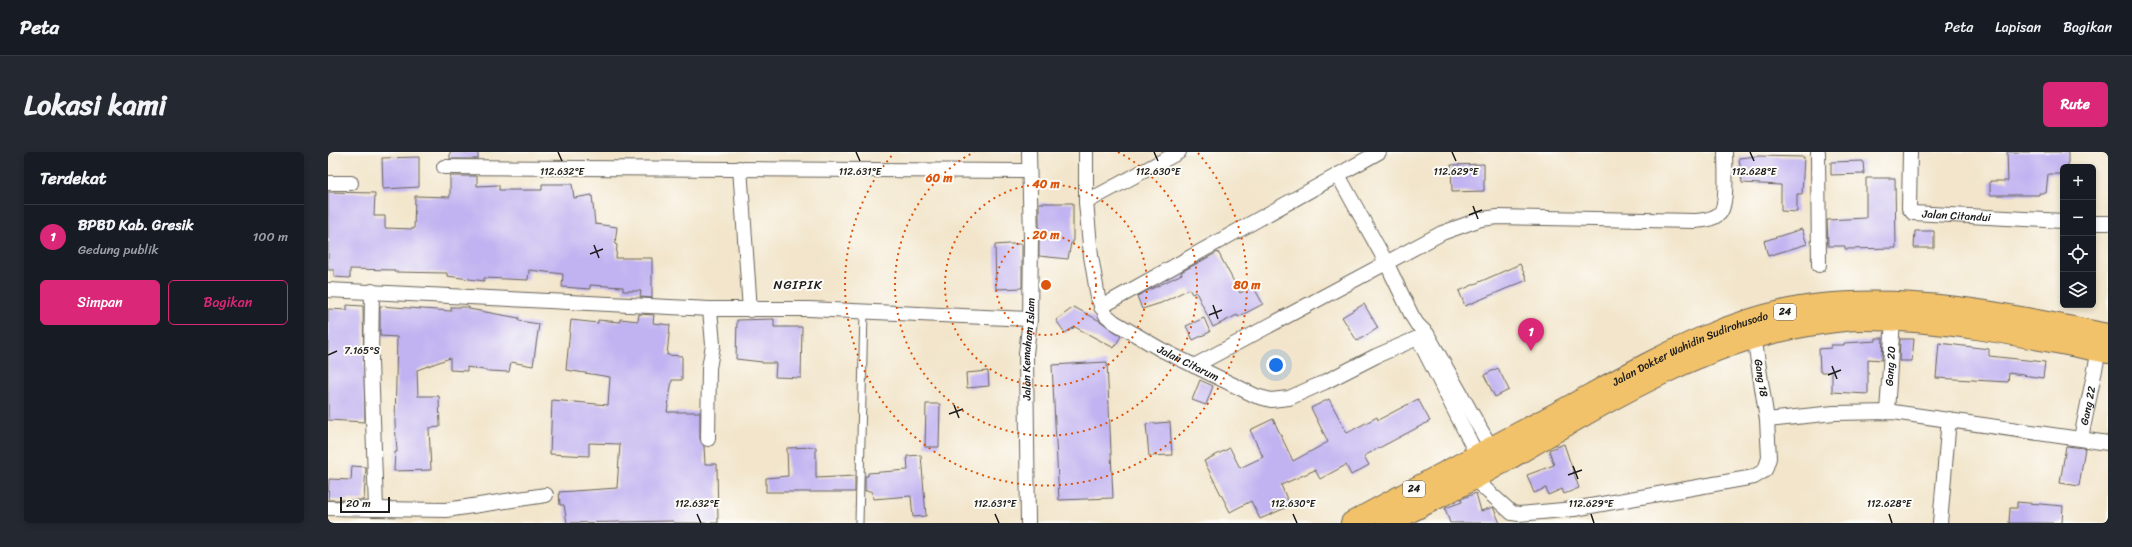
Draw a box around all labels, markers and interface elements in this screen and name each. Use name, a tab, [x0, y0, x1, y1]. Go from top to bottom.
text: Peta	[20, 11, 59, 44]
text: Peta	[1944, 15, 1973, 40]
text: Lapisan	[1995, 15, 2041, 40]
text: Bagikan	[2063, 15, 2112, 40]
text: Lokasi kami	[24, 80, 166, 129]
button: Rute	[2043, 82, 2108, 127]
text: Terdekat	[40, 163, 106, 193]
text: 112.632°E	[540, 163, 586, 181]
text: 112.631°E	[839, 163, 883, 181]
text: 112.630°E	[1136, 163, 1182, 181]
text: 112.629°E	[1434, 163, 1480, 181]
text: 112.628°E	[1732, 163, 1778, 181]
map controls	[2060, 164, 2096, 308]
button: +	[2060, 164, 2096, 200]
text: 60 m	[925, 167, 953, 189]
text: 40 m	[1031, 173, 1060, 195]
button: −	[2060, 200, 2096, 236]
street label: Jalan Citandui	[1921, 204, 1992, 227]
text: BPBD Kab. Gresik	[78, 212, 194, 238]
text: 20 m	[1032, 224, 1060, 246]
text: 1	[50, 225, 56, 248]
text: 100 m	[253, 225, 288, 248]
button: locate	[2060, 236, 2096, 272]
text: Gedung publik	[78, 238, 159, 261]
button: layers	[2060, 272, 2096, 308]
district label: NGIPIK	[773, 273, 823, 296]
text: 80 m	[1232, 274, 1261, 296]
centre of rings	[1039, 278, 1053, 292]
button: Simpan	[40, 280, 160, 325]
button: Bagikan	[168, 280, 288, 325]
street label: Jalan Kemaham Islam	[1016, 297, 1040, 402]
road number: 24	[1774, 304, 1796, 320]
street label: Jalan Dokter Wahidin Sudirohusodo	[1608, 306, 1771, 392]
pin: 1	[1518, 318, 1544, 351]
street label: Jalan Citarum	[1153, 339, 1223, 386]
text: 7.165°S	[344, 342, 380, 360]
street label: Gang 20	[1879, 345, 1901, 387]
your location	[1266, 355, 1286, 375]
street label: Gang 18	[1749, 358, 1773, 399]
street label: Gang 22	[2074, 384, 2101, 427]
road number: 24	[1403, 481, 1425, 497]
text: 20 m	[346, 494, 371, 513]
scale bar	[340, 495, 390, 514]
text: 112.632°E	[675, 495, 721, 513]
text: 112.631°E	[974, 495, 1018, 513]
text: 112.630°E	[1271, 495, 1317, 513]
text: 112.629°E	[1569, 495, 1615, 513]
text: 112.628°E	[1867, 495, 1913, 513]

